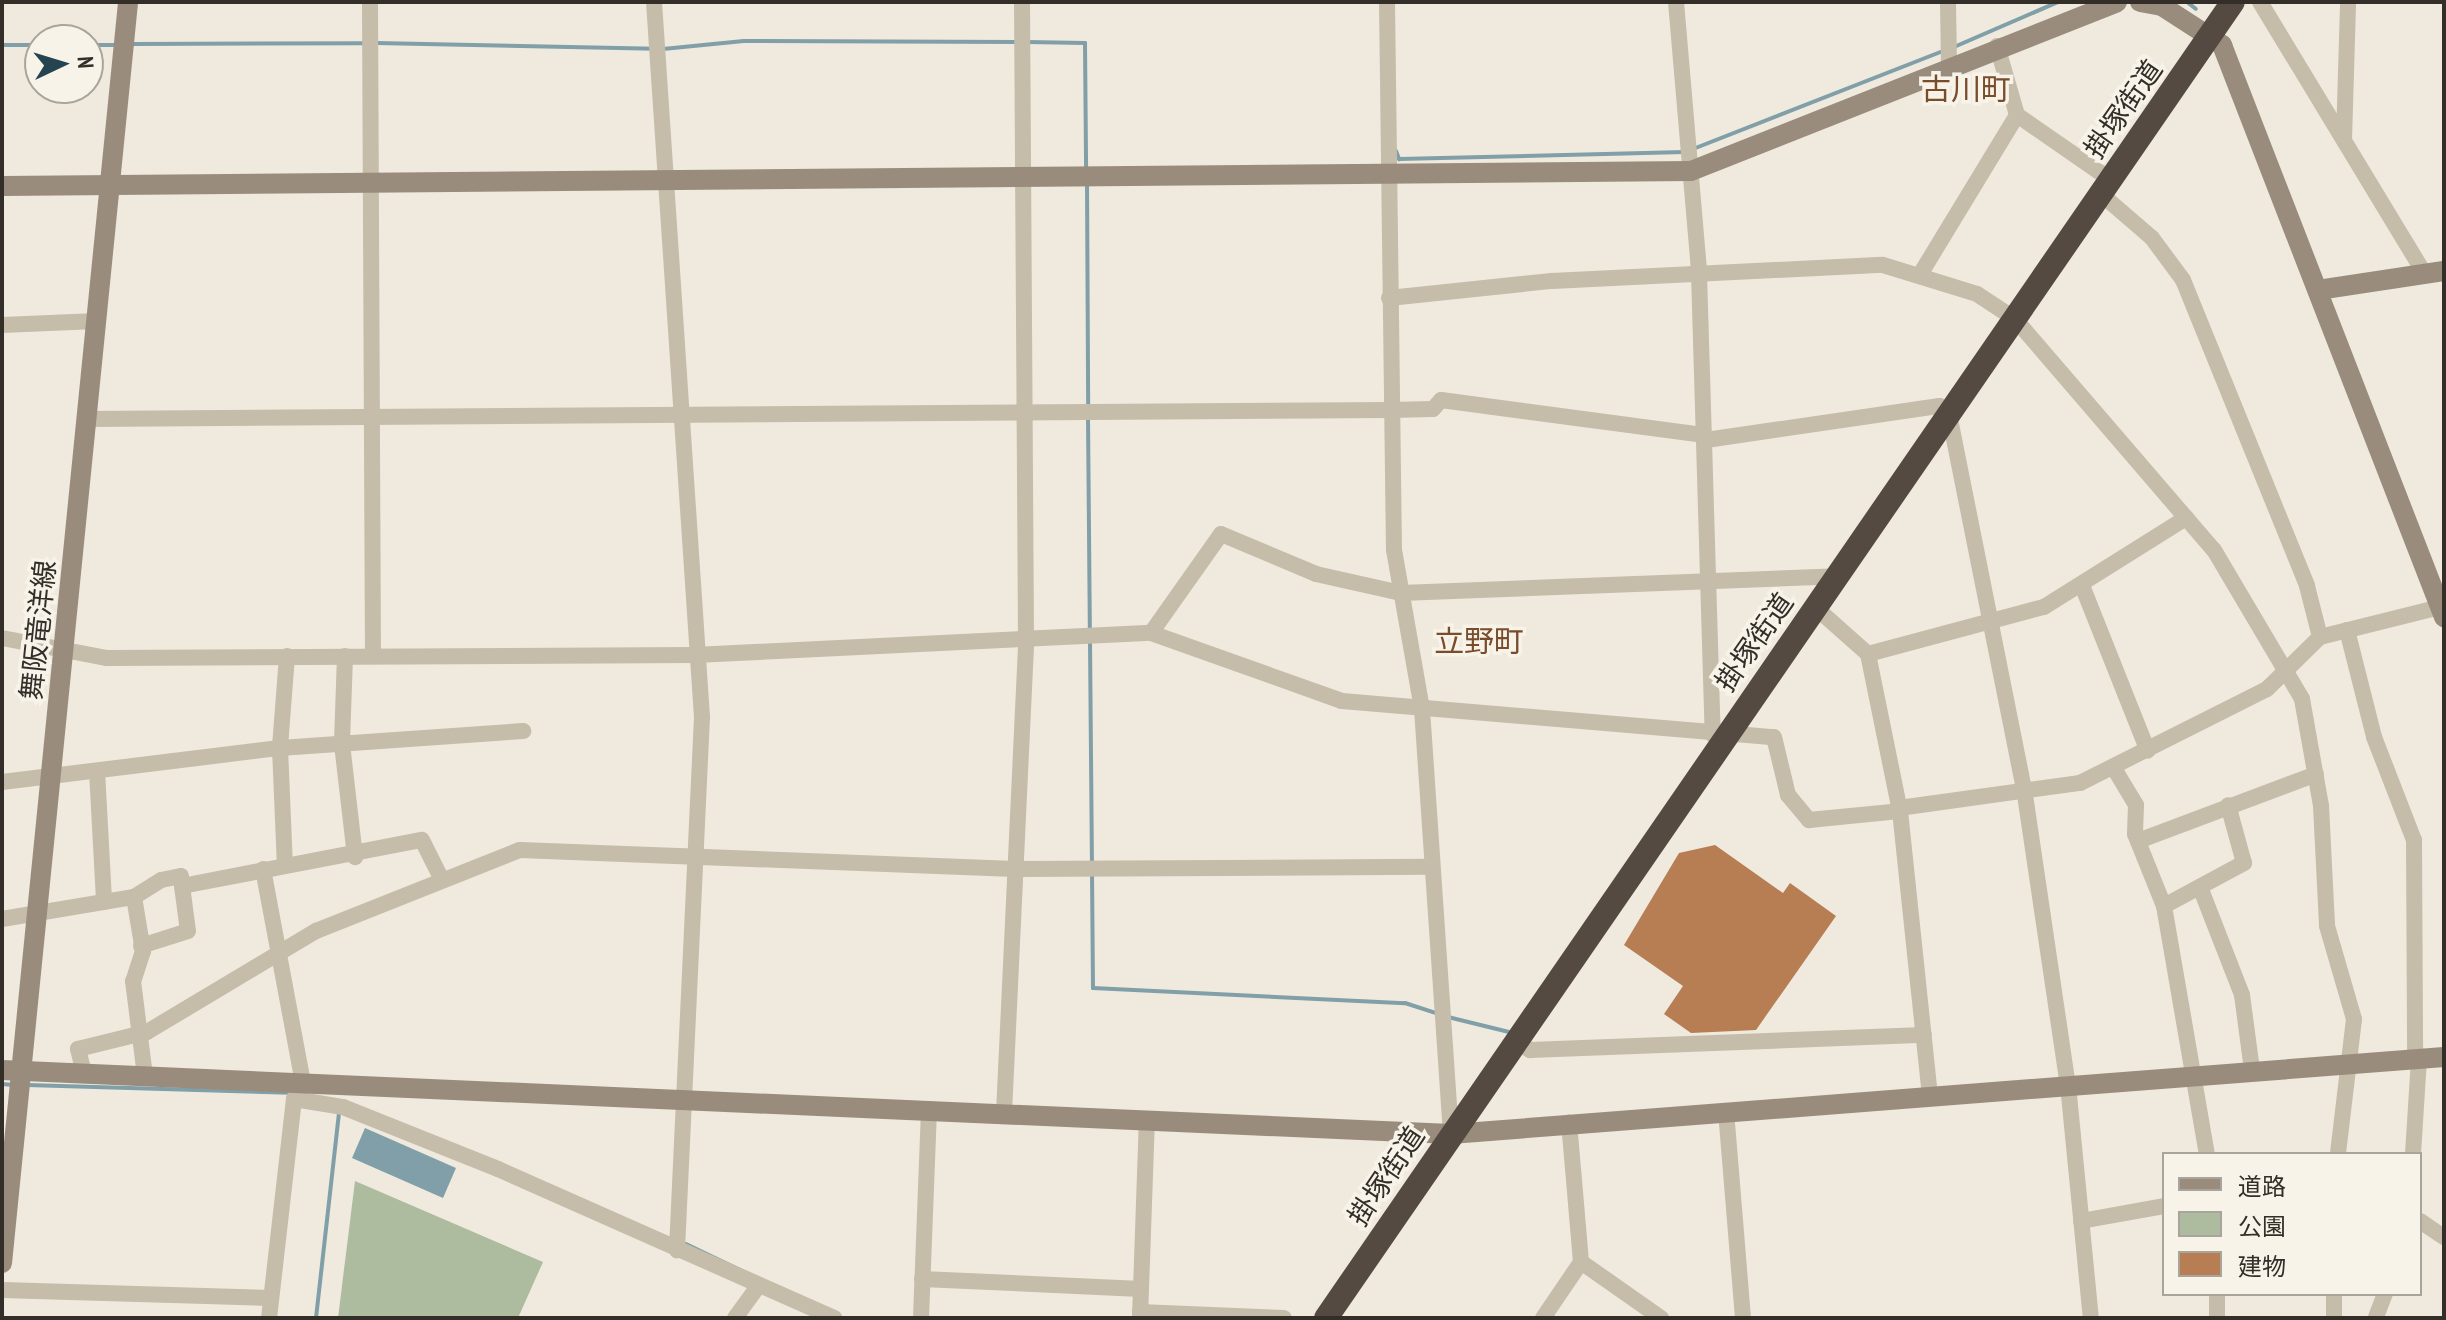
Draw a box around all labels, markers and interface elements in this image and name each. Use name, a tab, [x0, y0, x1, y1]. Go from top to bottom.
north arrow	[24, 24, 104, 104]
street label: 掛塚街道	[2077, 53, 2169, 165]
text: N	[72, 56, 100, 69]
district label: 古川町	[1921, 71, 2011, 107]
street label: 舞阪竜洋線	[14, 559, 62, 701]
street label: 掛塚街道	[1708, 586, 1800, 698]
district label: 立野町	[1434, 623, 1524, 659]
street label: 掛塚街道	[1341, 1120, 1431, 1232]
legend	[2162, 1152, 2422, 1296]
text: 道路	[2238, 1171, 2286, 1202]
text: 公園	[2238, 1211, 2286, 1242]
text: 建物	[2238, 1251, 2286, 1282]

